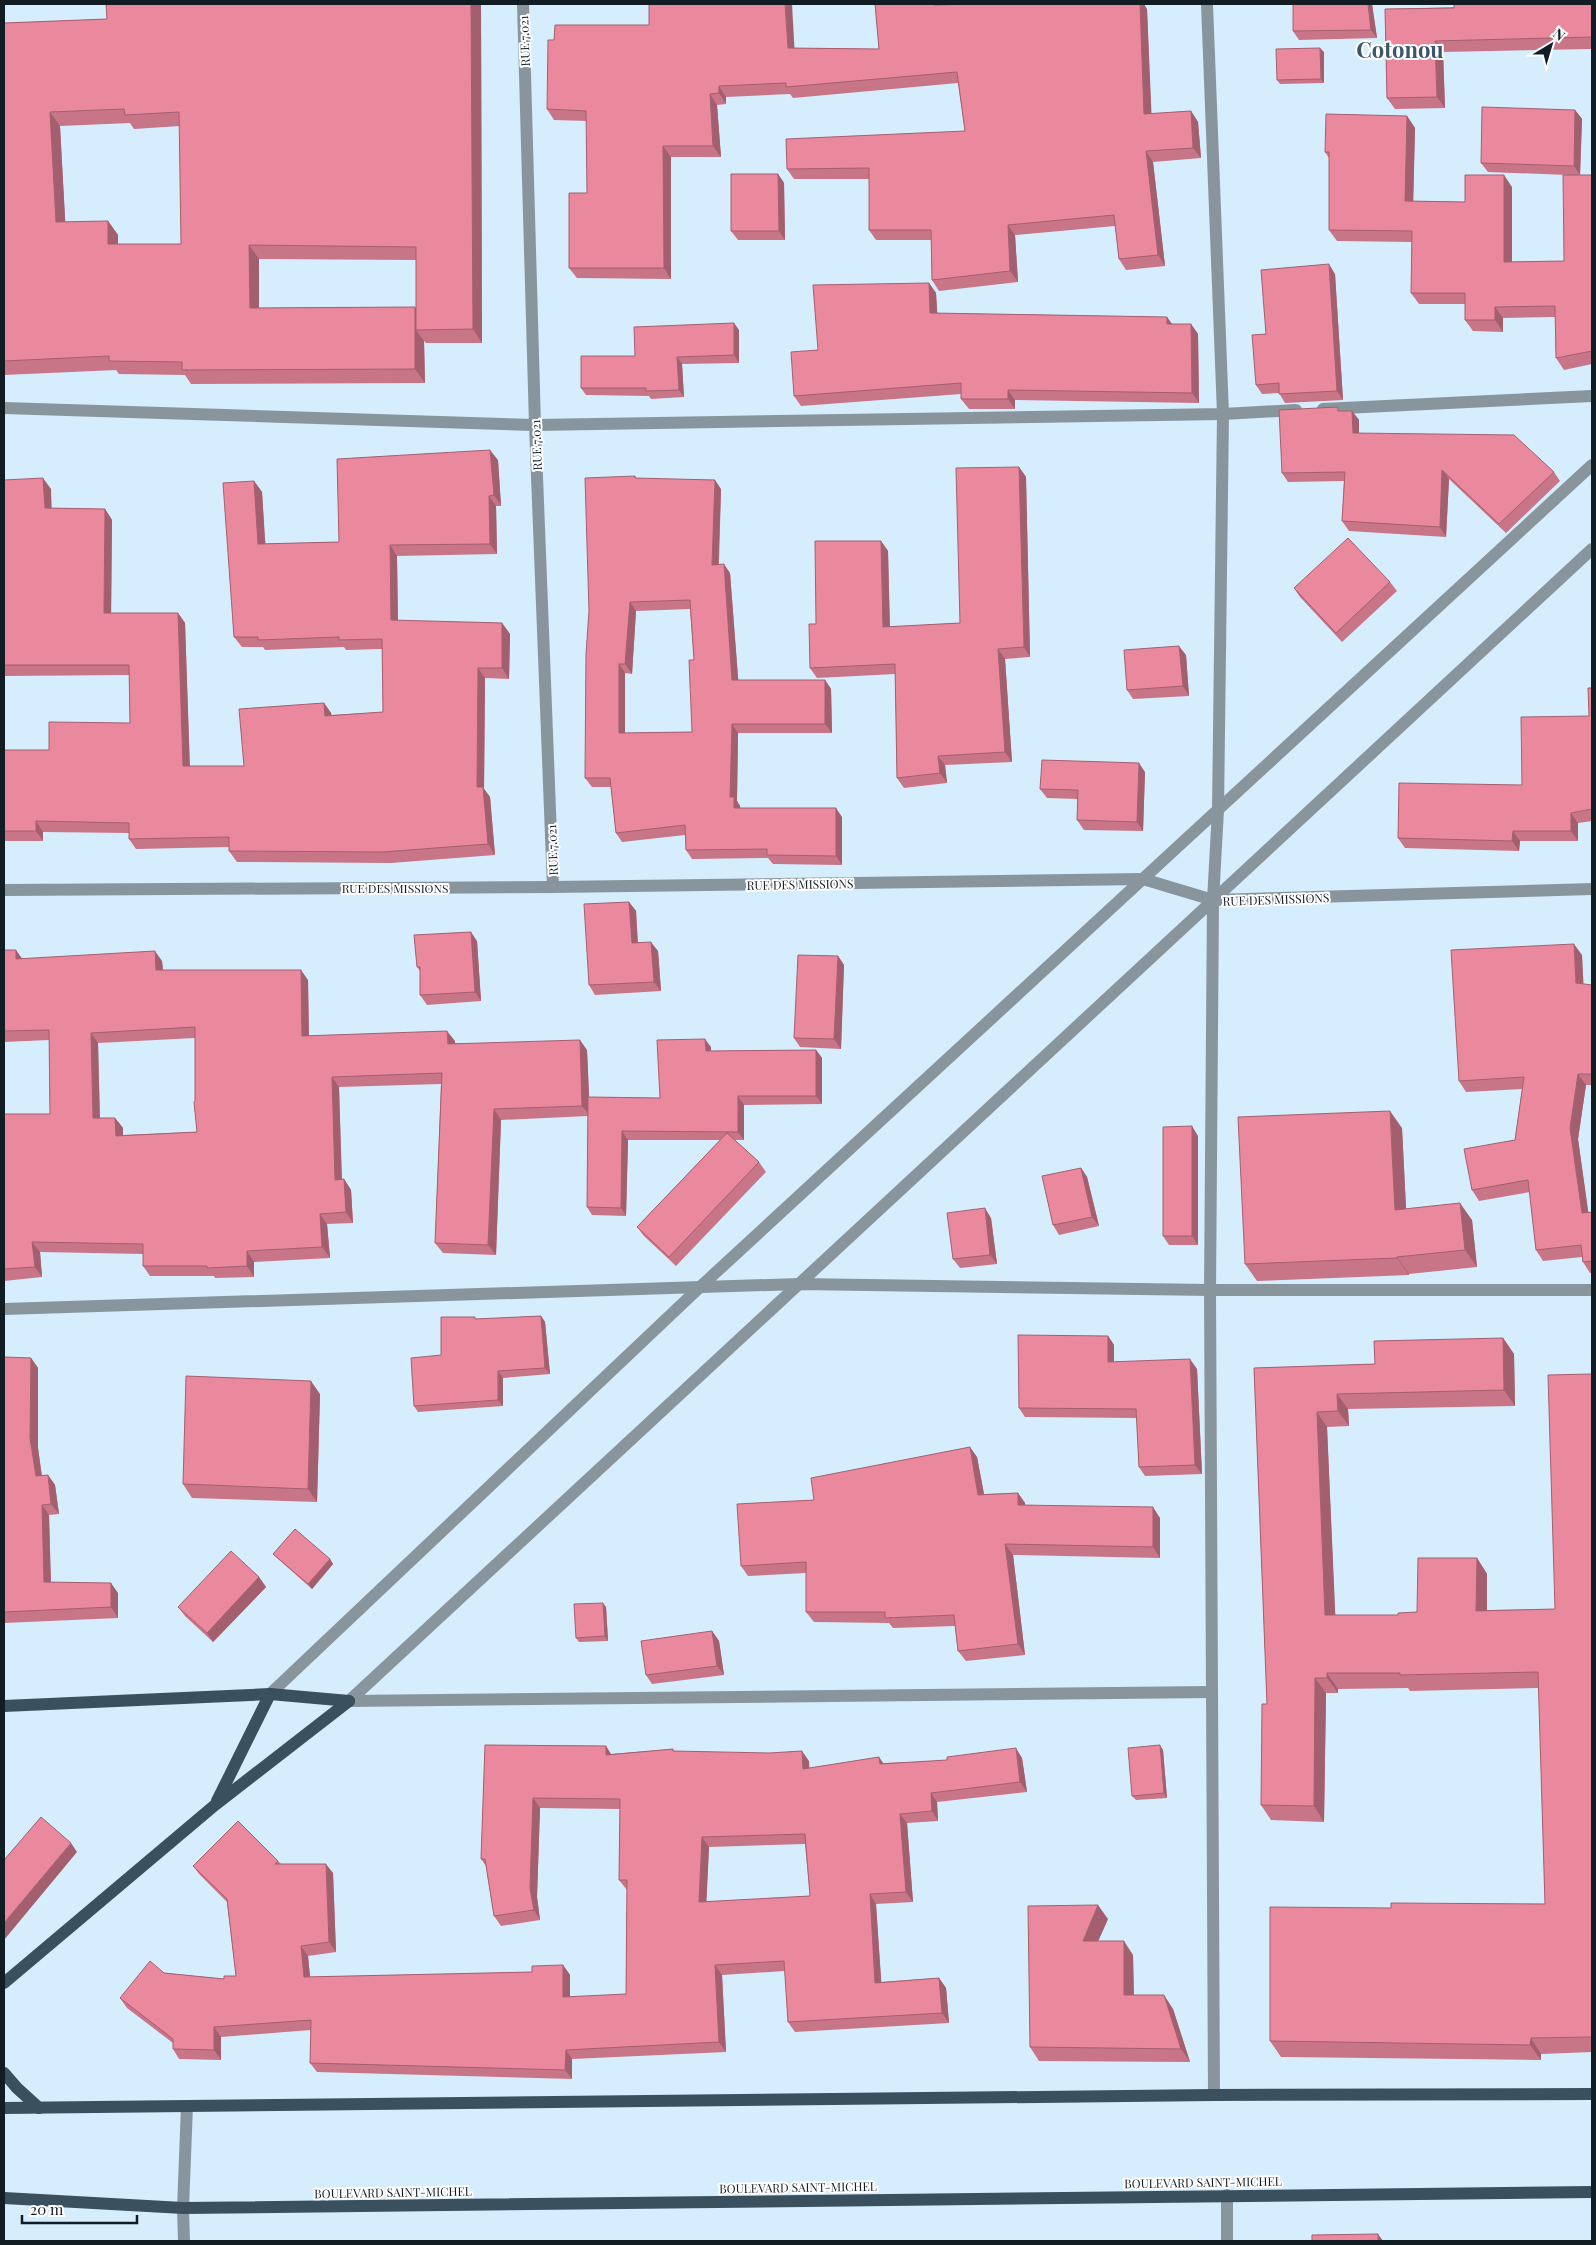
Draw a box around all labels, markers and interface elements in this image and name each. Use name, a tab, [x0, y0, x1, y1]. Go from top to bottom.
street label: RUE 7.021	[515, 15, 533, 67]
north arrow	[1526, 20, 1576, 70]
text: N	[1549, 24, 1569, 45]
district label: Cotonou	[1356, 34, 1444, 64]
street label: RUE 7.021	[527, 419, 545, 471]
street label: RUE 7.021	[543, 824, 561, 876]
street label: RUE DES MISSIONS	[747, 875, 853, 893]
street label: RUE DES MISSIONS	[342, 880, 448, 896]
street label: RUE DES MISSIONS	[1222, 889, 1330, 909]
street label: BOULEVARD SAINT-MICHEL	[1124, 2173, 1282, 2191]
street label: BOULEVARD SAINT-MICHEL	[719, 2178, 877, 2196]
street label: BOULEVARD SAINT-MICHEL	[314, 2183, 472, 2201]
scale bar	[22, 2192, 138, 2224]
text: 20 m	[30, 2199, 64, 2219]

